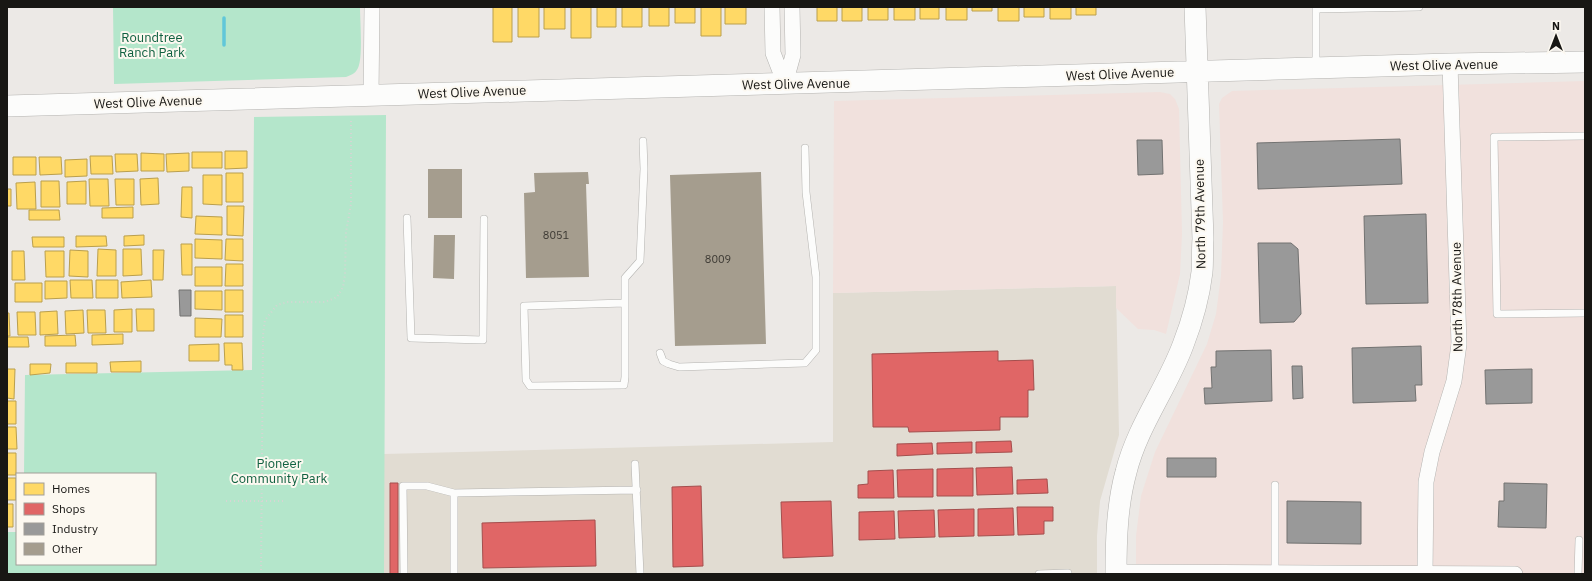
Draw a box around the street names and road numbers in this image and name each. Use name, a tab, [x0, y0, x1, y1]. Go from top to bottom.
street label: West Olive Avenue	[1390, 56, 1498, 74]
street label: West Olive Avenue	[1066, 64, 1174, 84]
street label: West Olive Avenue	[742, 75, 850, 93]
street label: West Olive Avenue	[418, 82, 526, 102]
street label: West Olive Avenue	[94, 92, 202, 112]
street label: North 79th Avenue	[1191, 159, 1209, 269]
street label: North 78th Avenue	[1448, 242, 1466, 352]

